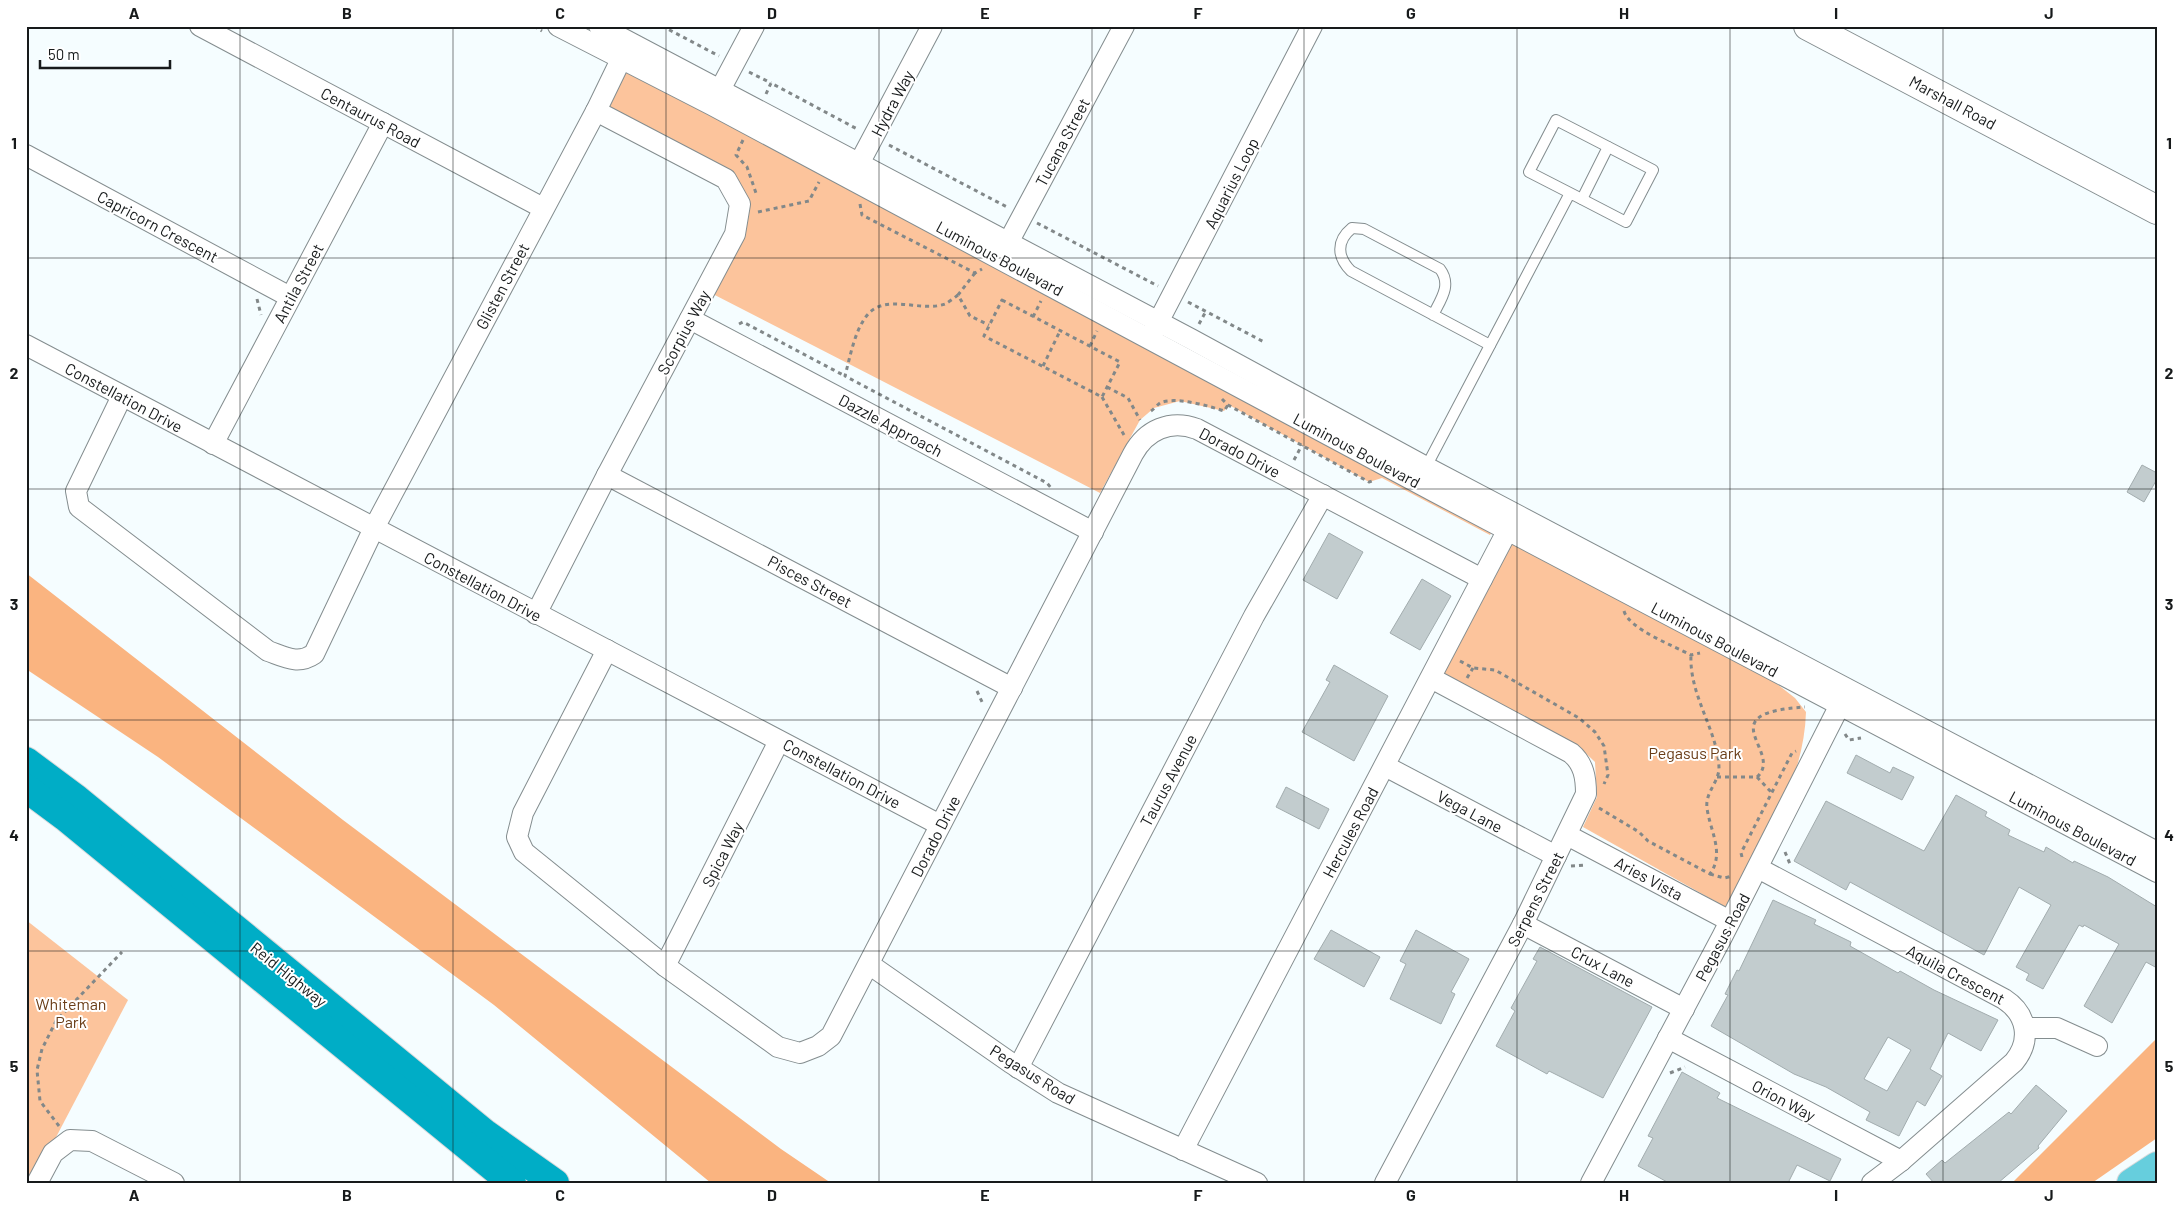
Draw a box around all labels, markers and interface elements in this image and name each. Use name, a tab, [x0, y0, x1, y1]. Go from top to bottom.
text: A	[129, 3, 140, 22]
text: B	[342, 3, 352, 22]
text: C	[555, 3, 565, 22]
text: D	[767, 3, 777, 22]
text: E	[980, 3, 990, 22]
text: F	[1194, 3, 1203, 22]
text: G	[1406, 3, 1416, 22]
text: H	[1619, 3, 1629, 22]
text: I	[1834, 3, 1838, 22]
text: J	[2044, 3, 2054, 22]
scale bar	[40, 38, 170, 70]
text: 50 m	[48, 45, 80, 63]
street label: Hydra Way	[867, 66, 918, 139]
street label: Marshall Road	[1906, 71, 2000, 133]
street label: Centaurus Road	[318, 83, 424, 151]
street label: Tucana Street	[1031, 95, 1093, 189]
text: 1	[11, 133, 17, 152]
text: 1	[2166, 133, 2172, 152]
street label: Aquarius Loop	[1200, 134, 1262, 232]
street label: Capricorn Crescent	[94, 186, 222, 266]
street label: Luminous Boulevard	[933, 216, 1067, 300]
street label: Antila Street	[269, 240, 327, 326]
street label: Glisten Street	[471, 240, 533, 332]
street label: Scorpius Way	[653, 286, 714, 378]
street label: Constellation Drive	[62, 358, 186, 436]
text: 2	[10, 363, 19, 382]
text: 2	[2165, 363, 2174, 382]
street label: Dazzle Approach	[836, 390, 946, 460]
street label: Luminous Boulevard	[1290, 408, 1424, 492]
street label: Dorado Drive	[1196, 423, 1284, 481]
street label: Constellation Drive	[421, 547, 545, 625]
street label: Pisces Street	[765, 551, 855, 611]
text: 3	[10, 594, 18, 613]
text: 3	[2165, 594, 2173, 613]
street label: Luminous Boulevard	[1648, 597, 1782, 681]
street label: Taurus Avenue	[1136, 731, 1200, 829]
street label: Constellation Drive	[780, 734, 904, 812]
park label: Pegasus Park	[1648, 743, 1742, 762]
street label: Hercules Road	[1318, 783, 1382, 881]
street label: Vega Lane	[1434, 786, 1506, 836]
street label: Luminous Boulevard	[2006, 786, 2140, 870]
street label: Dorado Drive	[906, 792, 964, 880]
street label: Spica Way	[697, 818, 747, 890]
text: 4	[9, 825, 19, 844]
text: 4	[2164, 825, 2174, 844]
street label: Serpens Street	[1503, 848, 1567, 950]
street label: Aries Vista	[1612, 852, 1686, 904]
street label: Pegasus Road	[1691, 890, 1753, 984]
street label: Reid Highway	[247, 937, 331, 1011]
street label: Aquila Crescent	[1904, 940, 2008, 1008]
street label: Crux Lane	[1568, 941, 1638, 991]
park label: Whiteman Park	[36, 994, 106, 1031]
street label: Pegasus Road	[987, 1040, 1079, 1108]
text: 5	[10, 1056, 19, 1075]
text: 5	[2165, 1056, 2174, 1075]
street label: Orion Way	[1749, 1075, 1820, 1125]
text: A	[129, 1185, 140, 1204]
text: B	[342, 1185, 352, 1204]
text: C	[555, 1185, 565, 1204]
text: D	[767, 1185, 777, 1204]
text: E	[980, 1185, 990, 1204]
text: F	[1194, 1185, 1203, 1204]
text: G	[1406, 1185, 1416, 1204]
text: H	[1619, 1185, 1629, 1204]
text: I	[1834, 1185, 1838, 1204]
text: J	[2044, 1185, 2054, 1204]

